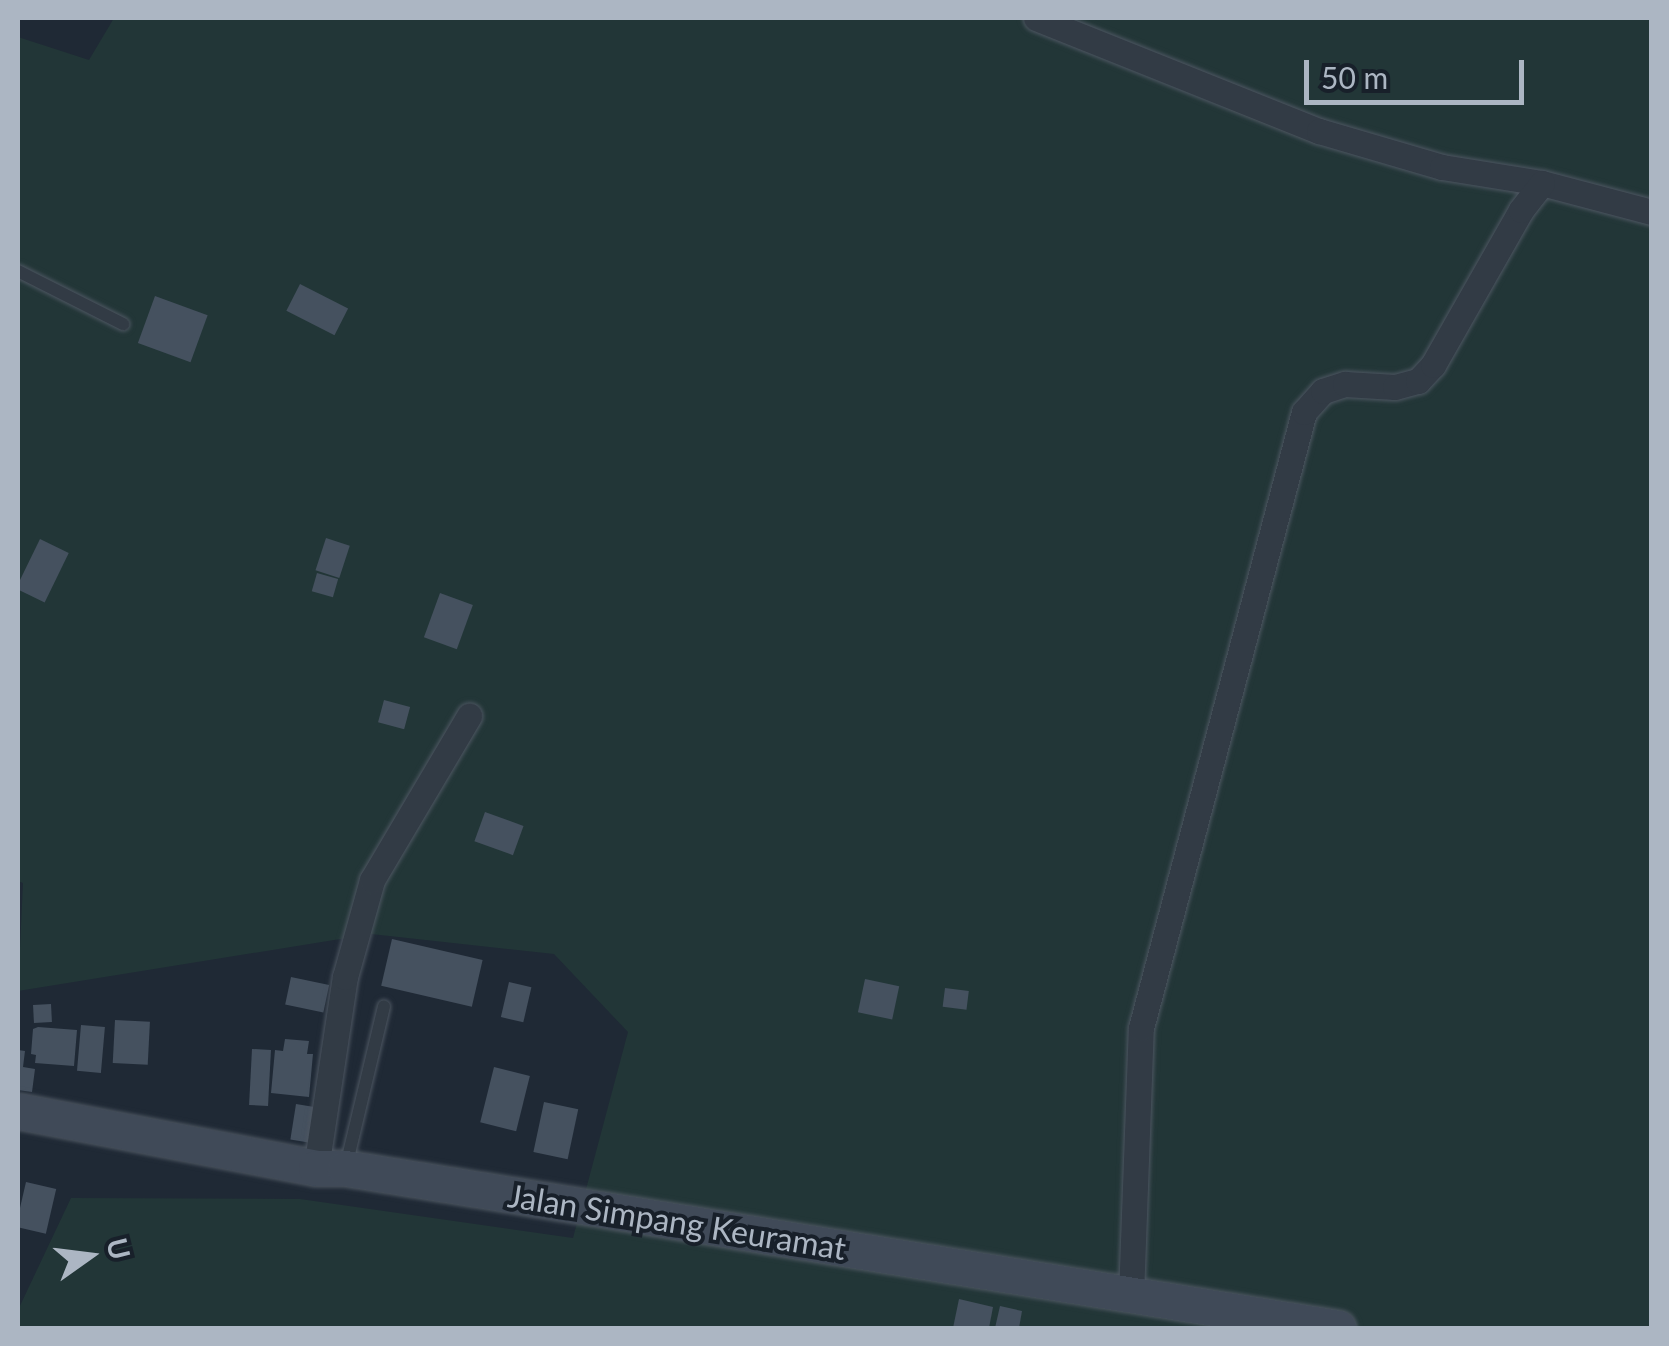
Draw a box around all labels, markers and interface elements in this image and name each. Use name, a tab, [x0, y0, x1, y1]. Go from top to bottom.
scale bar	[1309, 40, 1529, 102]
text: 50 m	[1321, 59, 1388, 95]
street label: Jalan Simpang Keuramat	[505, 1176, 849, 1268]
north arrow	[40, 1206, 140, 1306]
text: U	[100, 1235, 138, 1263]

